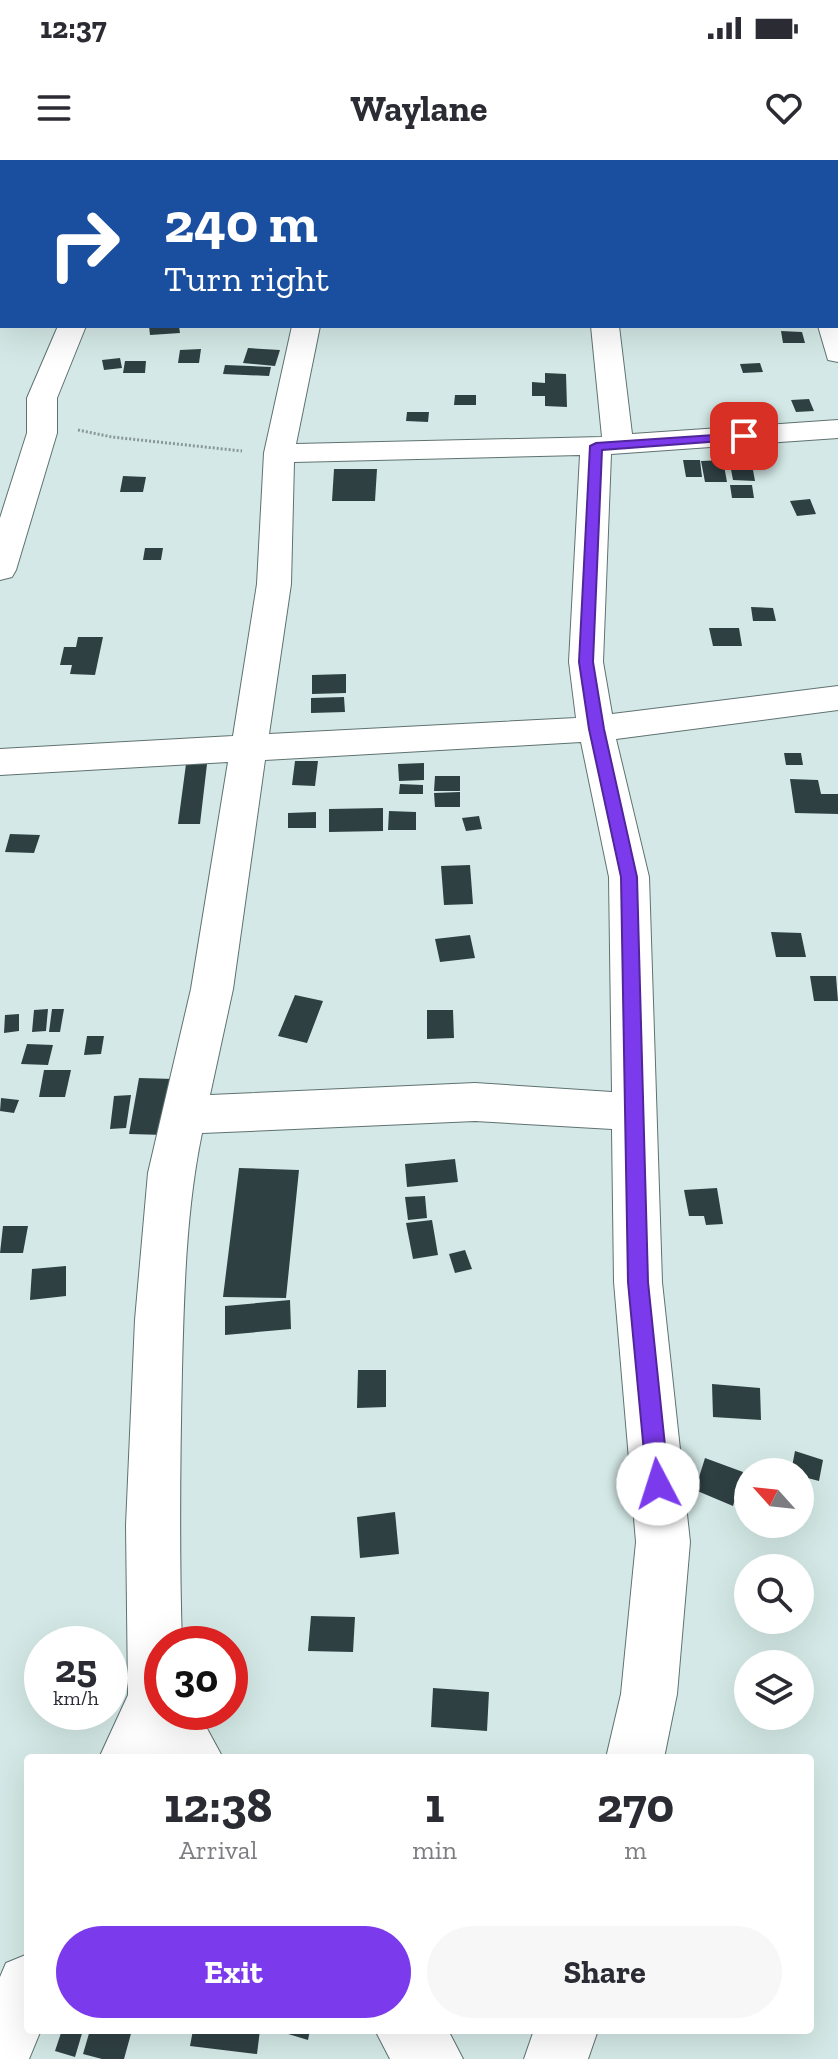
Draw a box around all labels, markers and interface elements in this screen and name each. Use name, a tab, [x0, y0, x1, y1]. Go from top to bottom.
text: 12:37	[40, 10, 107, 46]
icon: menu	[32, 86, 76, 130]
icon: heart	[762, 86, 806, 130]
text: Waylane	[351, 87, 487, 130]
text: 240 m	[164, 189, 318, 256]
icon: right	[32, 192, 136, 296]
text: Turn right	[164, 257, 329, 300]
pin	[710, 402, 778, 470]
icon: arrive	[722, 414, 766, 458]
position arrow	[616, 1442, 700, 1526]
north arrow	[734, 1458, 814, 1538]
map controls	[734, 1458, 814, 1730]
button: search	[734, 1554, 814, 1634]
speed limit sign: 30	[144, 1626, 248, 1730]
text: 25	[55, 1644, 97, 1692]
button: layers	[734, 1650, 814, 1730]
text: km/h	[53, 1686, 99, 1710]
text: 12:38	[164, 1777, 272, 1834]
text: 1	[425, 1777, 444, 1834]
text: 270	[597, 1777, 674, 1834]
text: Arrival	[179, 1834, 257, 1866]
text: min	[412, 1834, 457, 1866]
text: m	[624, 1834, 647, 1866]
button: Exit	[56, 1926, 411, 2018]
button: Share	[427, 1926, 782, 2018]

